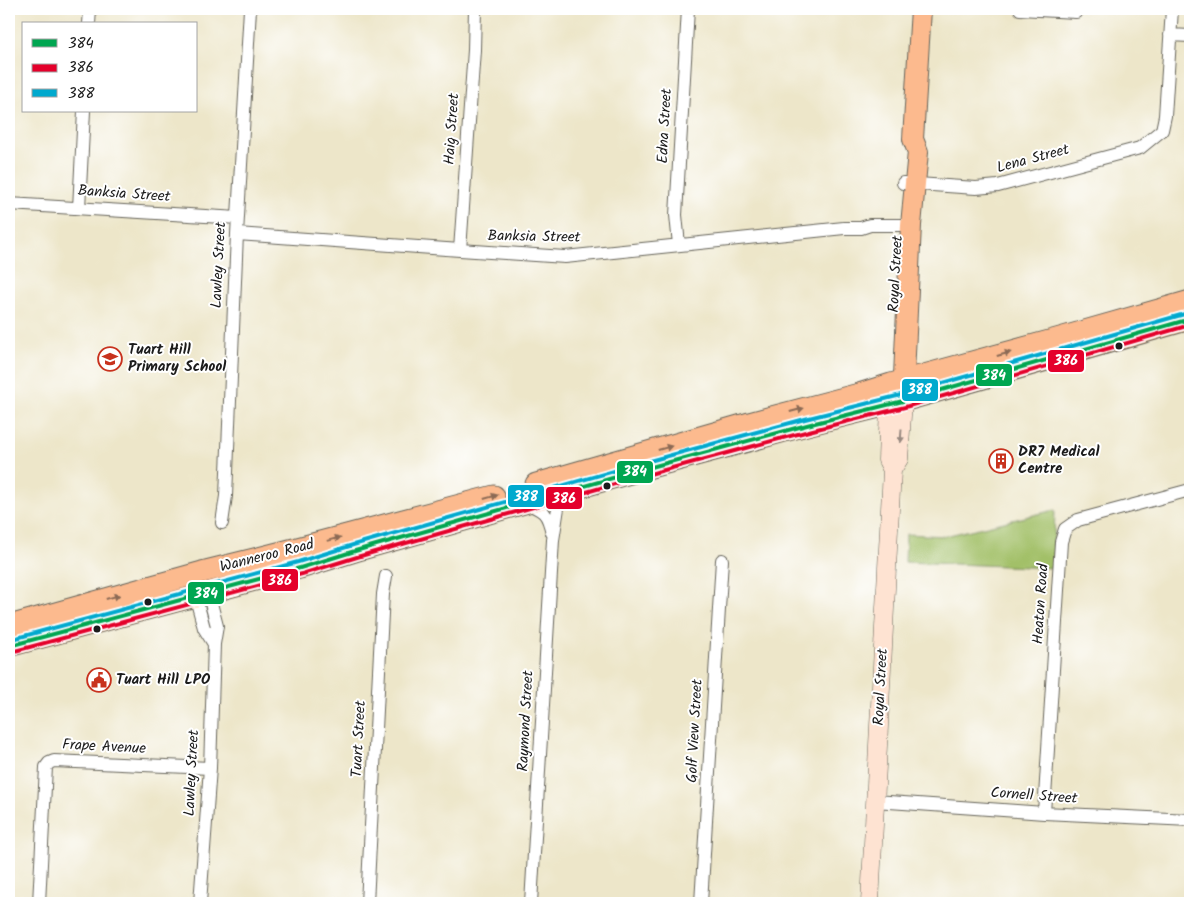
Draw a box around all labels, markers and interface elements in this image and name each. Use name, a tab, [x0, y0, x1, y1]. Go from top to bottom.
legend	[22, 22, 198, 112]
text: 384	[68, 32, 94, 56]
text: 386	[68, 56, 94, 80]
text: 388	[68, 82, 96, 106]
street label: Edna Street	[651, 88, 679, 164]
street label: Haig Street	[438, 92, 466, 166]
street label: Lena Street	[994, 138, 1072, 180]
street label: Banksia Street	[77, 179, 171, 209]
street label: Lawley Street	[205, 221, 233, 309]
street label: Banksia Street	[487, 224, 581, 250]
street label: Royal Street	[882, 235, 910, 313]
place label: Tuart Hill Primary School	[128, 338, 226, 379]
unlabelled marker	[1114, 341, 1124, 351]
school or university icon: Tuart Hill Primary School	[97, 346, 123, 372]
one-way arrow	[996, 349, 1011, 357]
line badge: 386	[1047, 349, 1085, 373]
text: 386	[1053, 350, 1078, 372]
line badge: 384	[975, 363, 1013, 387]
text: 384	[981, 365, 1006, 387]
line badge: 388	[901, 378, 939, 402]
text: 388	[907, 379, 933, 401]
one-way arrow	[789, 406, 804, 414]
one-way arrow	[896, 429, 904, 445]
place label: DR7 Medical Centre	[1018, 440, 1099, 481]
one-way arrow	[657, 443, 672, 451]
building icon: DR7 Medical Centre	[988, 448, 1014, 474]
line badge: 384	[616, 460, 654, 484]
text: 384	[622, 461, 647, 483]
unlabelled marker	[602, 481, 612, 491]
line badge: 388	[507, 484, 545, 508]
text: 388	[513, 486, 539, 508]
line badge: 386	[545, 486, 583, 510]
text: 386	[551, 488, 576, 510]
one-way arrow	[484, 492, 499, 500]
street label: Wanneroo Road	[217, 533, 317, 579]
one-way arrow	[327, 534, 342, 542]
street label: Heaton Road	[1026, 562, 1056, 645]
line badge: 386	[261, 568, 299, 592]
text: 386	[267, 570, 292, 592]
line badge: 384	[187, 581, 225, 605]
text: 384	[193, 583, 218, 605]
one-way arrow	[106, 592, 121, 600]
unlabelled marker	[143, 597, 153, 607]
unlabelled marker	[92, 624, 102, 634]
street label: Royal Street	[867, 648, 895, 726]
public building icon: Tuart Hill LPO	[86, 667, 112, 693]
place label: Tuart Hill LPO	[116, 668, 211, 692]
street label: Raymond Street	[511, 670, 541, 772]
street label: Golf View Street	[680, 678, 710, 783]
street label: Tuart Street	[345, 700, 373, 778]
street label: Lawley Street	[178, 729, 206, 817]
street label: Frape Avenue	[61, 733, 147, 761]
street label: Cornell Street	[990, 781, 1078, 811]

